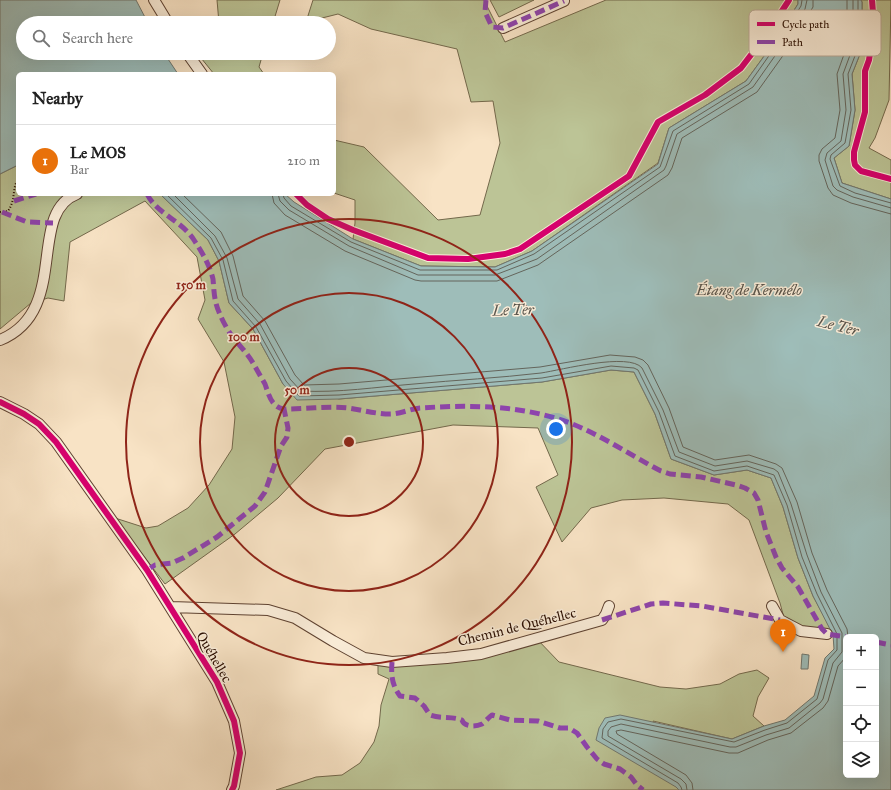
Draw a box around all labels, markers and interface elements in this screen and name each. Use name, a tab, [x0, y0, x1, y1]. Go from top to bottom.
legend	[749, 10, 881, 56]
search box	[16, 16, 336, 60]
text: Cycle path	[782, 18, 829, 31]
icon: search	[30, 27, 52, 49]
text: Search here	[62, 29, 133, 47]
text: Path	[782, 36, 803, 49]
text: Nearby	[32, 88, 83, 109]
text: Le MOS	[70, 144, 126, 162]
text: 1	[42, 153, 48, 169]
text: 210 m	[287, 153, 320, 169]
text: Bar	[70, 162, 89, 178]
text: 150 m	[176, 278, 207, 292]
water label: Étang de Kermélo	[695, 280, 802, 299]
water label: Le Ter	[491, 300, 535, 320]
water label: Le Ter	[815, 312, 861, 340]
text: 100 m	[228, 330, 261, 344]
text: 50 m	[284, 383, 311, 397]
your location	[546, 419, 566, 439]
centre of rings	[342, 435, 356, 449]
street label: Chemin de Quéhellec	[456, 604, 578, 650]
pin: 1	[770, 619, 796, 652]
street label: Quéhellec	[193, 629, 235, 686]
map controls	[843, 634, 879, 778]
button: +	[843, 634, 879, 670]
button: −	[843, 670, 879, 706]
button: locate	[843, 706, 879, 742]
button: layers	[843, 742, 879, 778]

